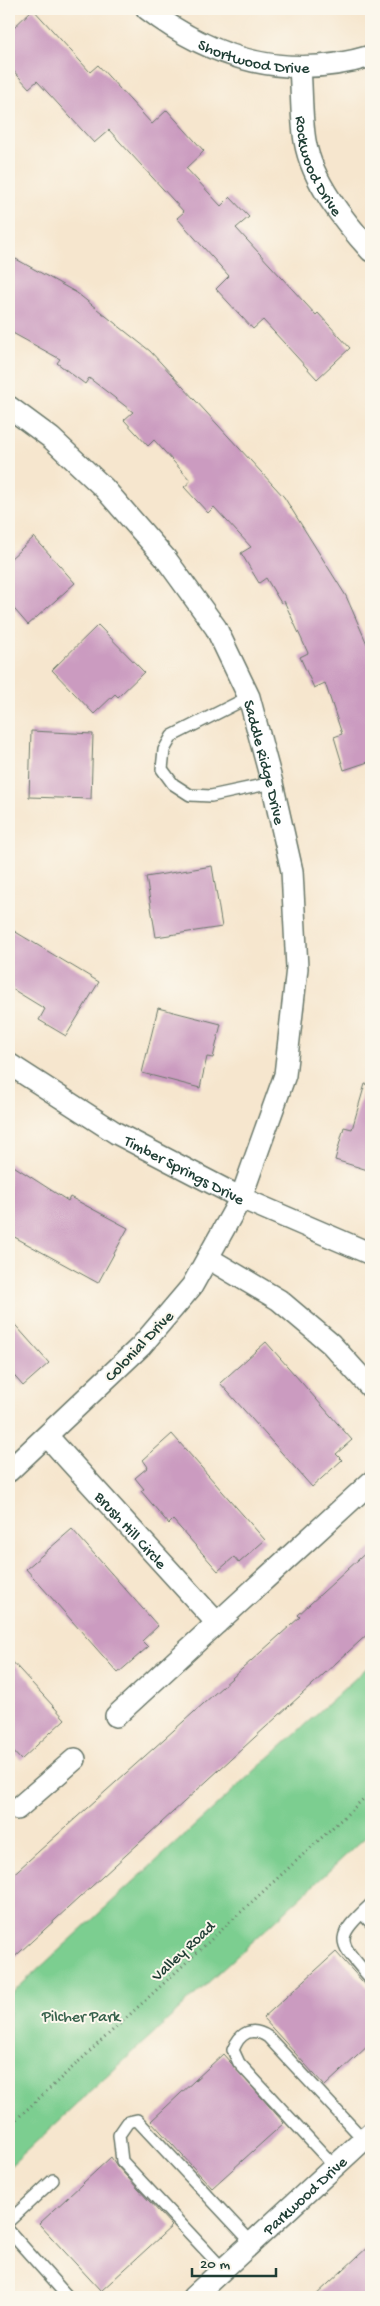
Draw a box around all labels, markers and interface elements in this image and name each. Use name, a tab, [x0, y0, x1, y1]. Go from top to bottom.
street label: Shortwood Drive	[194, 37, 310, 80]
street label: Rockwood Drive	[289, 115, 345, 222]
street label: Saddle Ridge Drive	[237, 698, 287, 827]
street label: Timber Springs Drive	[119, 1132, 247, 1211]
street label: Colonial Drive	[102, 1308, 179, 1387]
street label: Brush Hill Circle	[88, 1488, 170, 1575]
street label: Valley Road	[148, 1917, 221, 1987]
park label: Pilcher Park	[41, 2009, 122, 2028]
street label: Parkwood Drive	[260, 2153, 353, 2241]
scale bar	[192, 2246, 276, 2278]
text: 20 m	[200, 2256, 230, 2274]

